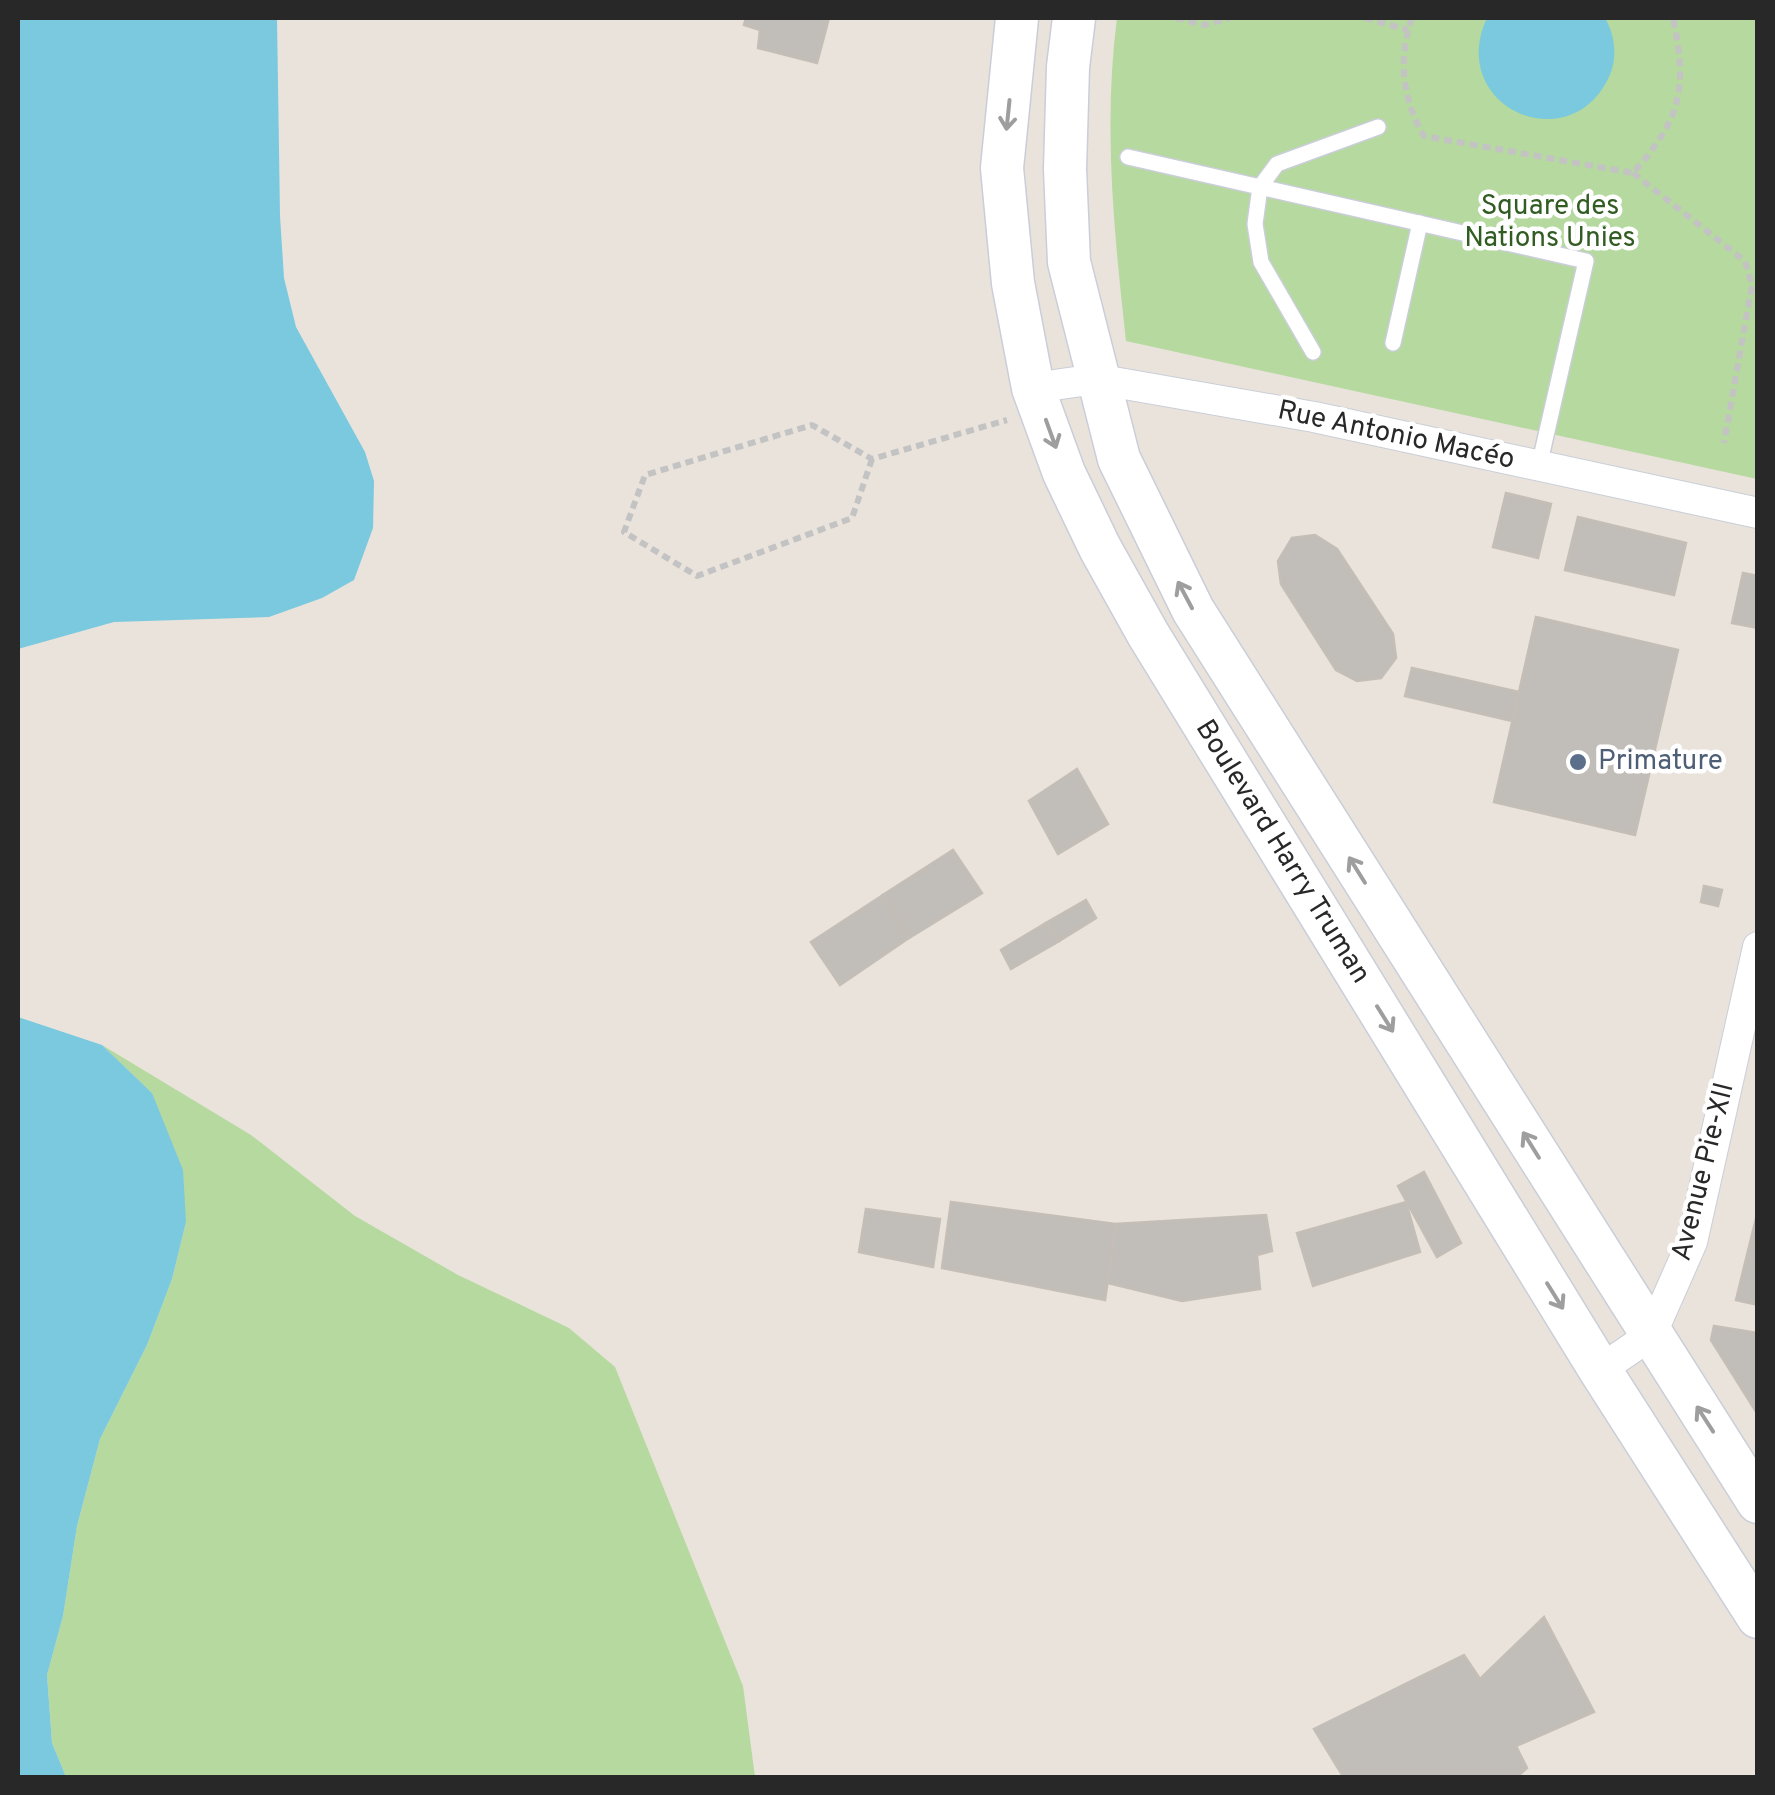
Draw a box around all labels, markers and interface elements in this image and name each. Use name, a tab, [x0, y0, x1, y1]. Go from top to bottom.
one-way arrow	[998, 98, 1017, 130]
park label: Square des Nations Unies	[1464, 189, 1636, 257]
street label: Rue Antonio Macéo	[1274, 393, 1518, 479]
one-way arrow	[1043, 417, 1061, 449]
one-way arrow	[1175, 580, 1194, 610]
street label: Boulevard Harry Truman	[1186, 713, 1378, 991]
place label: Primature	[1598, 744, 1723, 780]
marker: Primature	[1567, 751, 1589, 773]
one-way arrow	[1347, 856, 1368, 885]
one-way arrow	[1374, 1004, 1395, 1033]
street label: Avenue Pie-XII	[1664, 1079, 1744, 1265]
one-way arrow	[1521, 1131, 1541, 1160]
one-way arrow	[1544, 1281, 1565, 1310]
one-way arrow	[1694, 1406, 1715, 1434]

